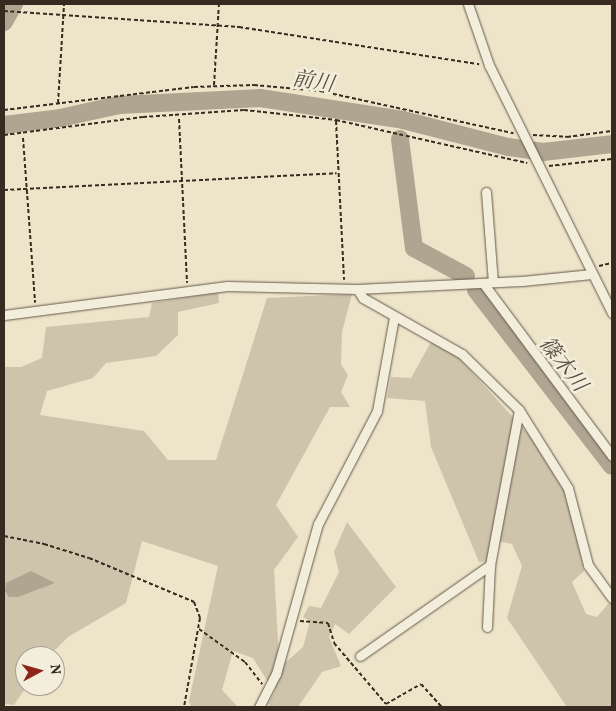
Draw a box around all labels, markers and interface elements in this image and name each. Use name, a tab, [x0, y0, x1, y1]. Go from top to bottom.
water label: 前川	[290, 67, 336, 99]
water label: 篠木川	[533, 332, 591, 398]
north arrow	[15, 646, 65, 696]
text: N	[44, 663, 64, 676]

